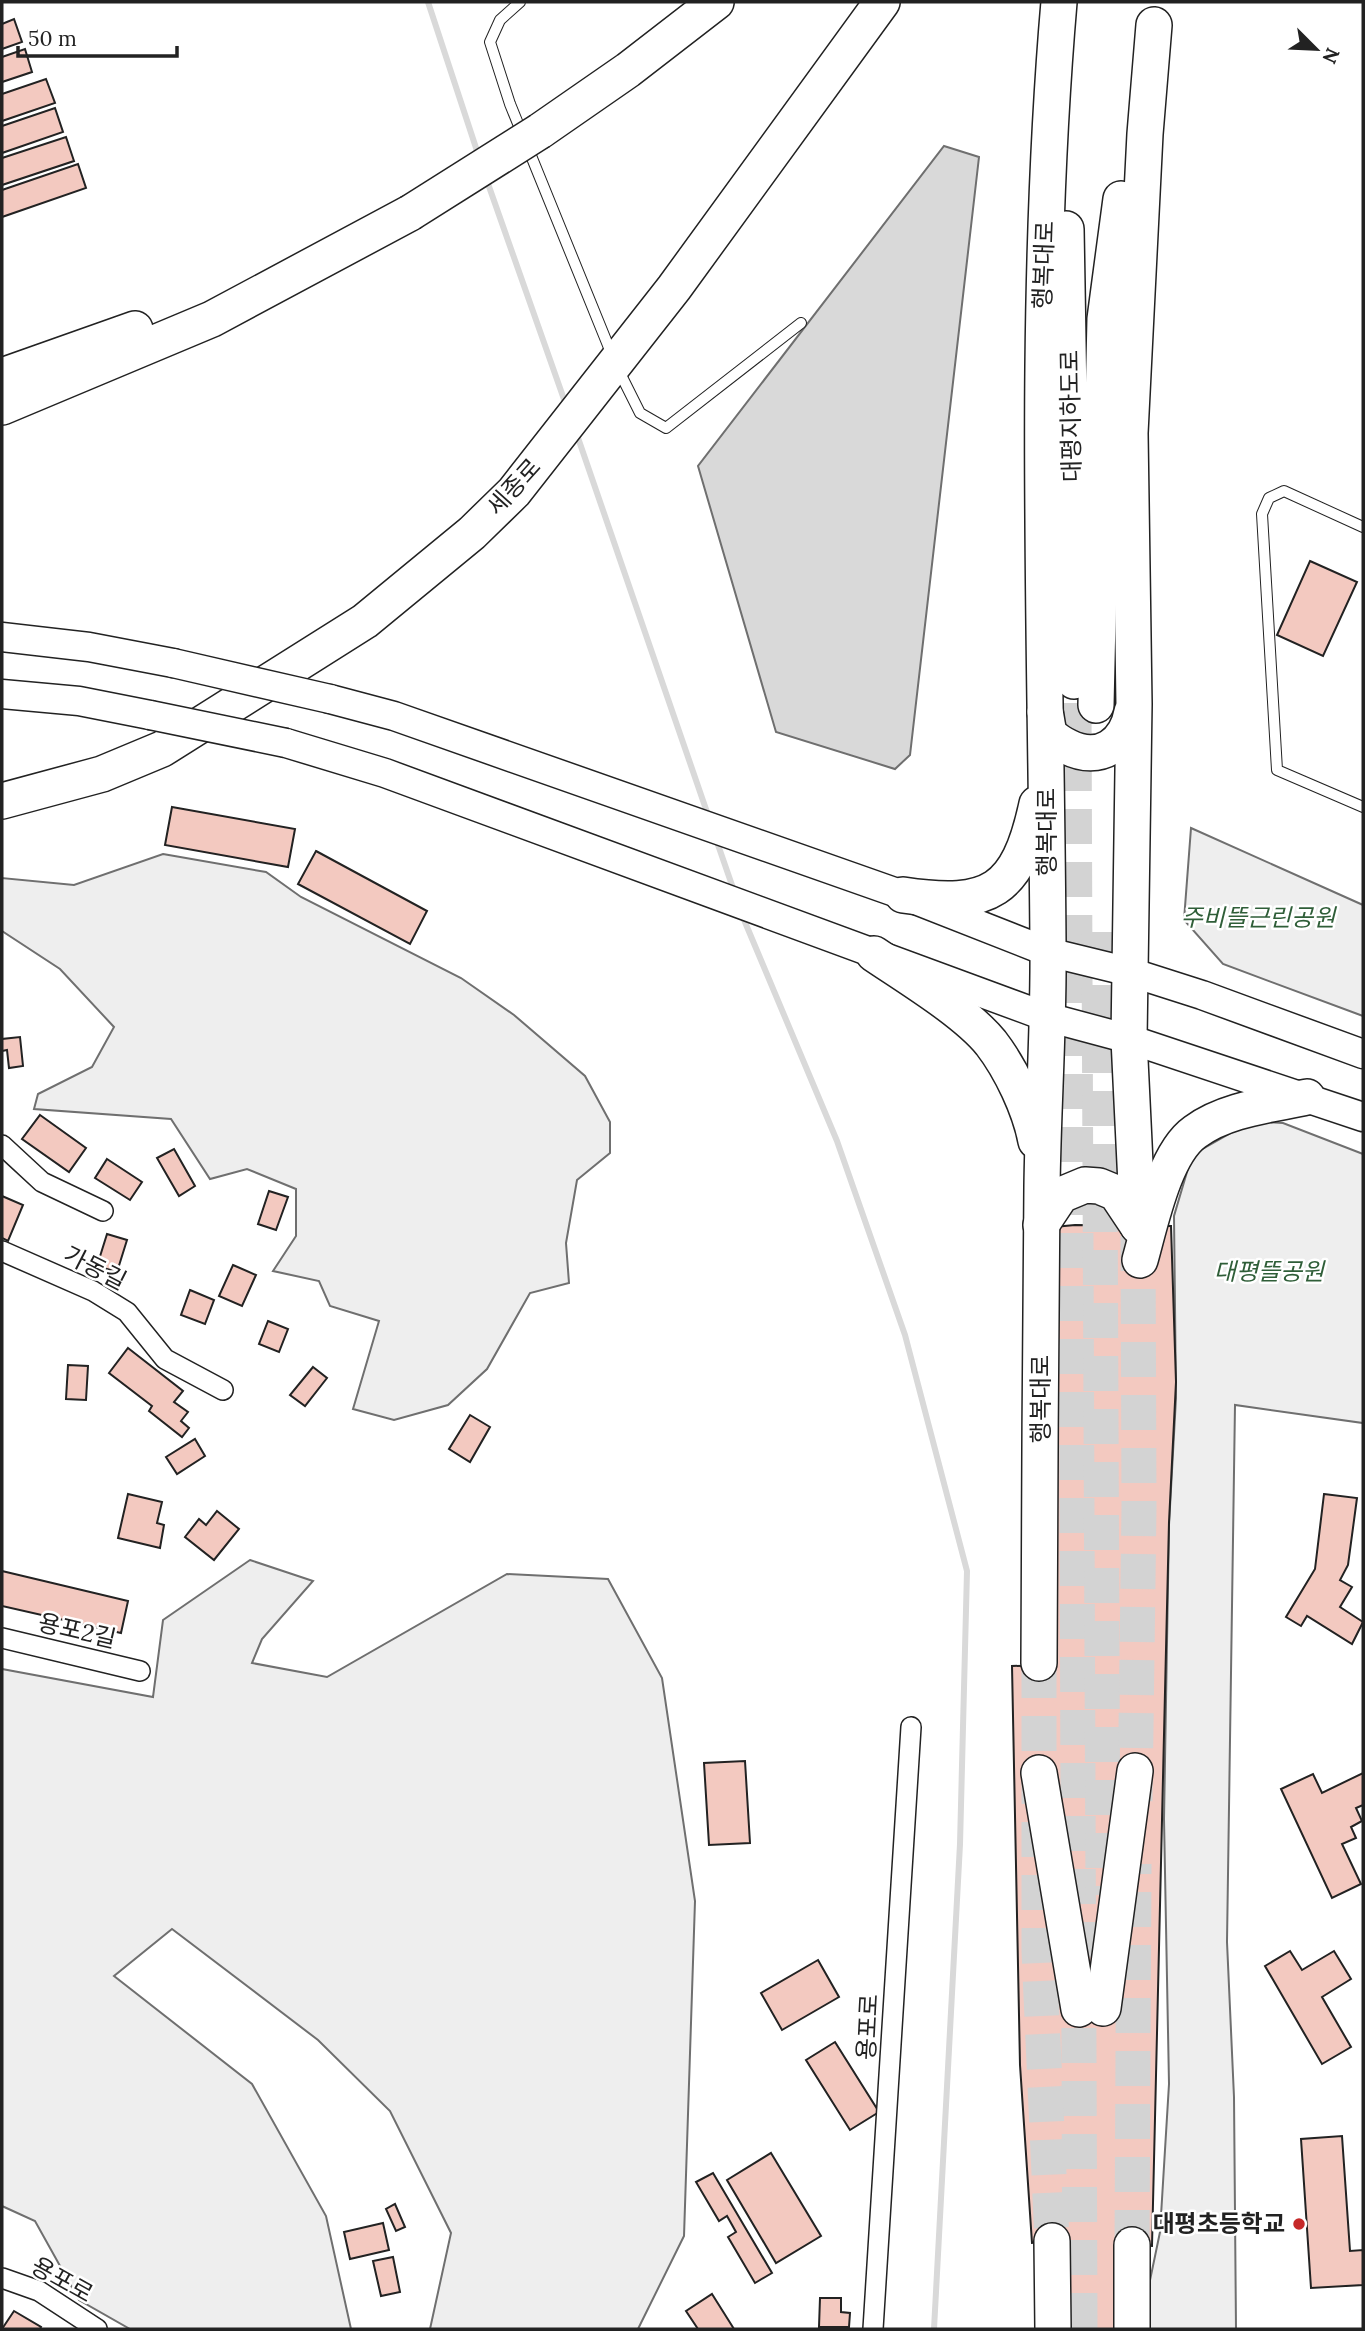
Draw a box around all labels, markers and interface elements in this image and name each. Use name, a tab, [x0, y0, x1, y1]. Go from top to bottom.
scale bar	[18, 14, 177, 58]
north arrow	[1281, 14, 1351, 84]
text: 50 m	[28, 25, 77, 52]
text: N	[1317, 44, 1345, 68]
street label: 행복대로	[1026, 220, 1061, 310]
street label: 대평지하도로	[1054, 350, 1087, 483]
street label: 세종로	[480, 452, 547, 522]
street label: 행복대로	[1031, 788, 1062, 876]
park label: 주비뜰근린공원	[1181, 902, 1337, 933]
street label: 가동길	[59, 1239, 132, 1296]
park label: 대평뜰공원	[1214, 1256, 1326, 1287]
street label: 행복대로	[1025, 1355, 1056, 1443]
street label: 용포2길	[35, 1607, 119, 1655]
street label: 용포로	[850, 1993, 885, 2061]
place label: 대평초등학교	[1153, 2208, 1285, 2239]
marker: 대평초등학교	[1291, 2216, 1307, 2232]
street label: 용포로	[26, 2250, 99, 2309]

